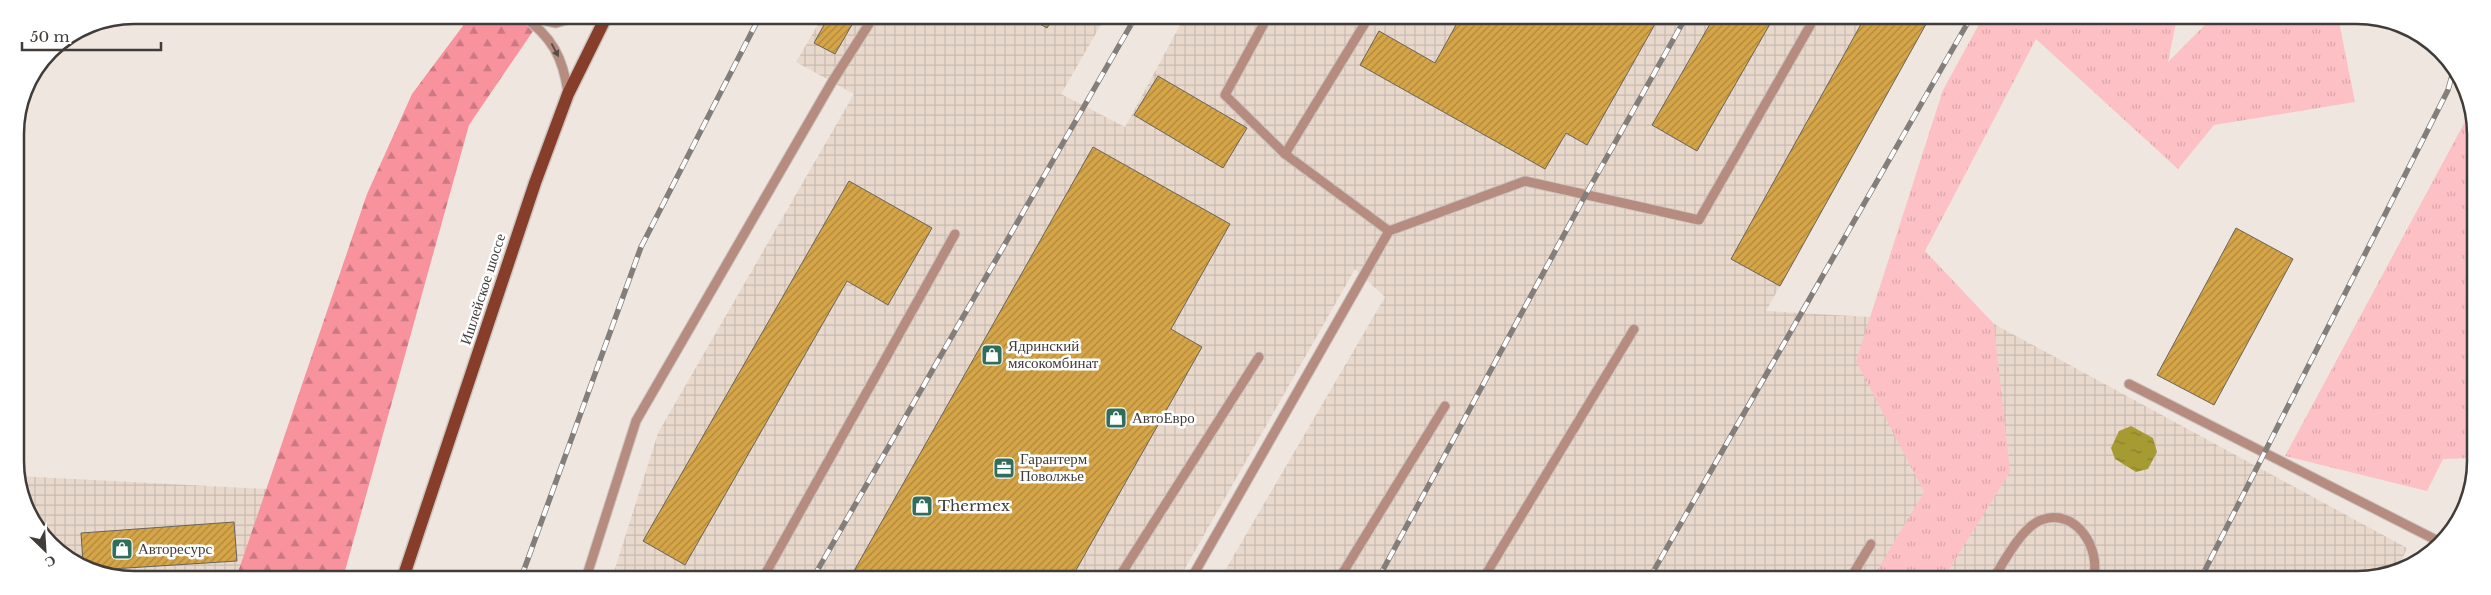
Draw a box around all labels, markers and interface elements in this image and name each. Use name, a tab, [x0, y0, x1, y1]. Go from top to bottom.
scale bar	[22, 20, 161, 52]
text: 50 m	[30, 27, 70, 46]
one-way arrow	[551, 43, 559, 58]
street label: Ишлейское шоссе	[456, 230, 510, 347]
place label: Ядринский мясокомбинат	[1008, 336, 1099, 372]
shop icon: Ядринский мясокомбинат	[980, 343, 1004, 367]
shop icon: АвтоЕвро	[1104, 406, 1128, 430]
place label: АвтоЕвро	[1132, 408, 1195, 427]
place label: Гарантерм Поволжье	[1020, 449, 1088, 485]
office icon: Гарантерм Поволжье	[992, 456, 1016, 480]
shop icon: Thermex	[910, 494, 934, 518]
place label: Thermex	[938, 496, 1010, 515]
north arrow	[20, 525, 70, 575]
shop icon: Авторесурс	[110, 537, 134, 561]
place label: Авторесурс	[138, 539, 212, 558]
text: С	[42, 551, 59, 572]

